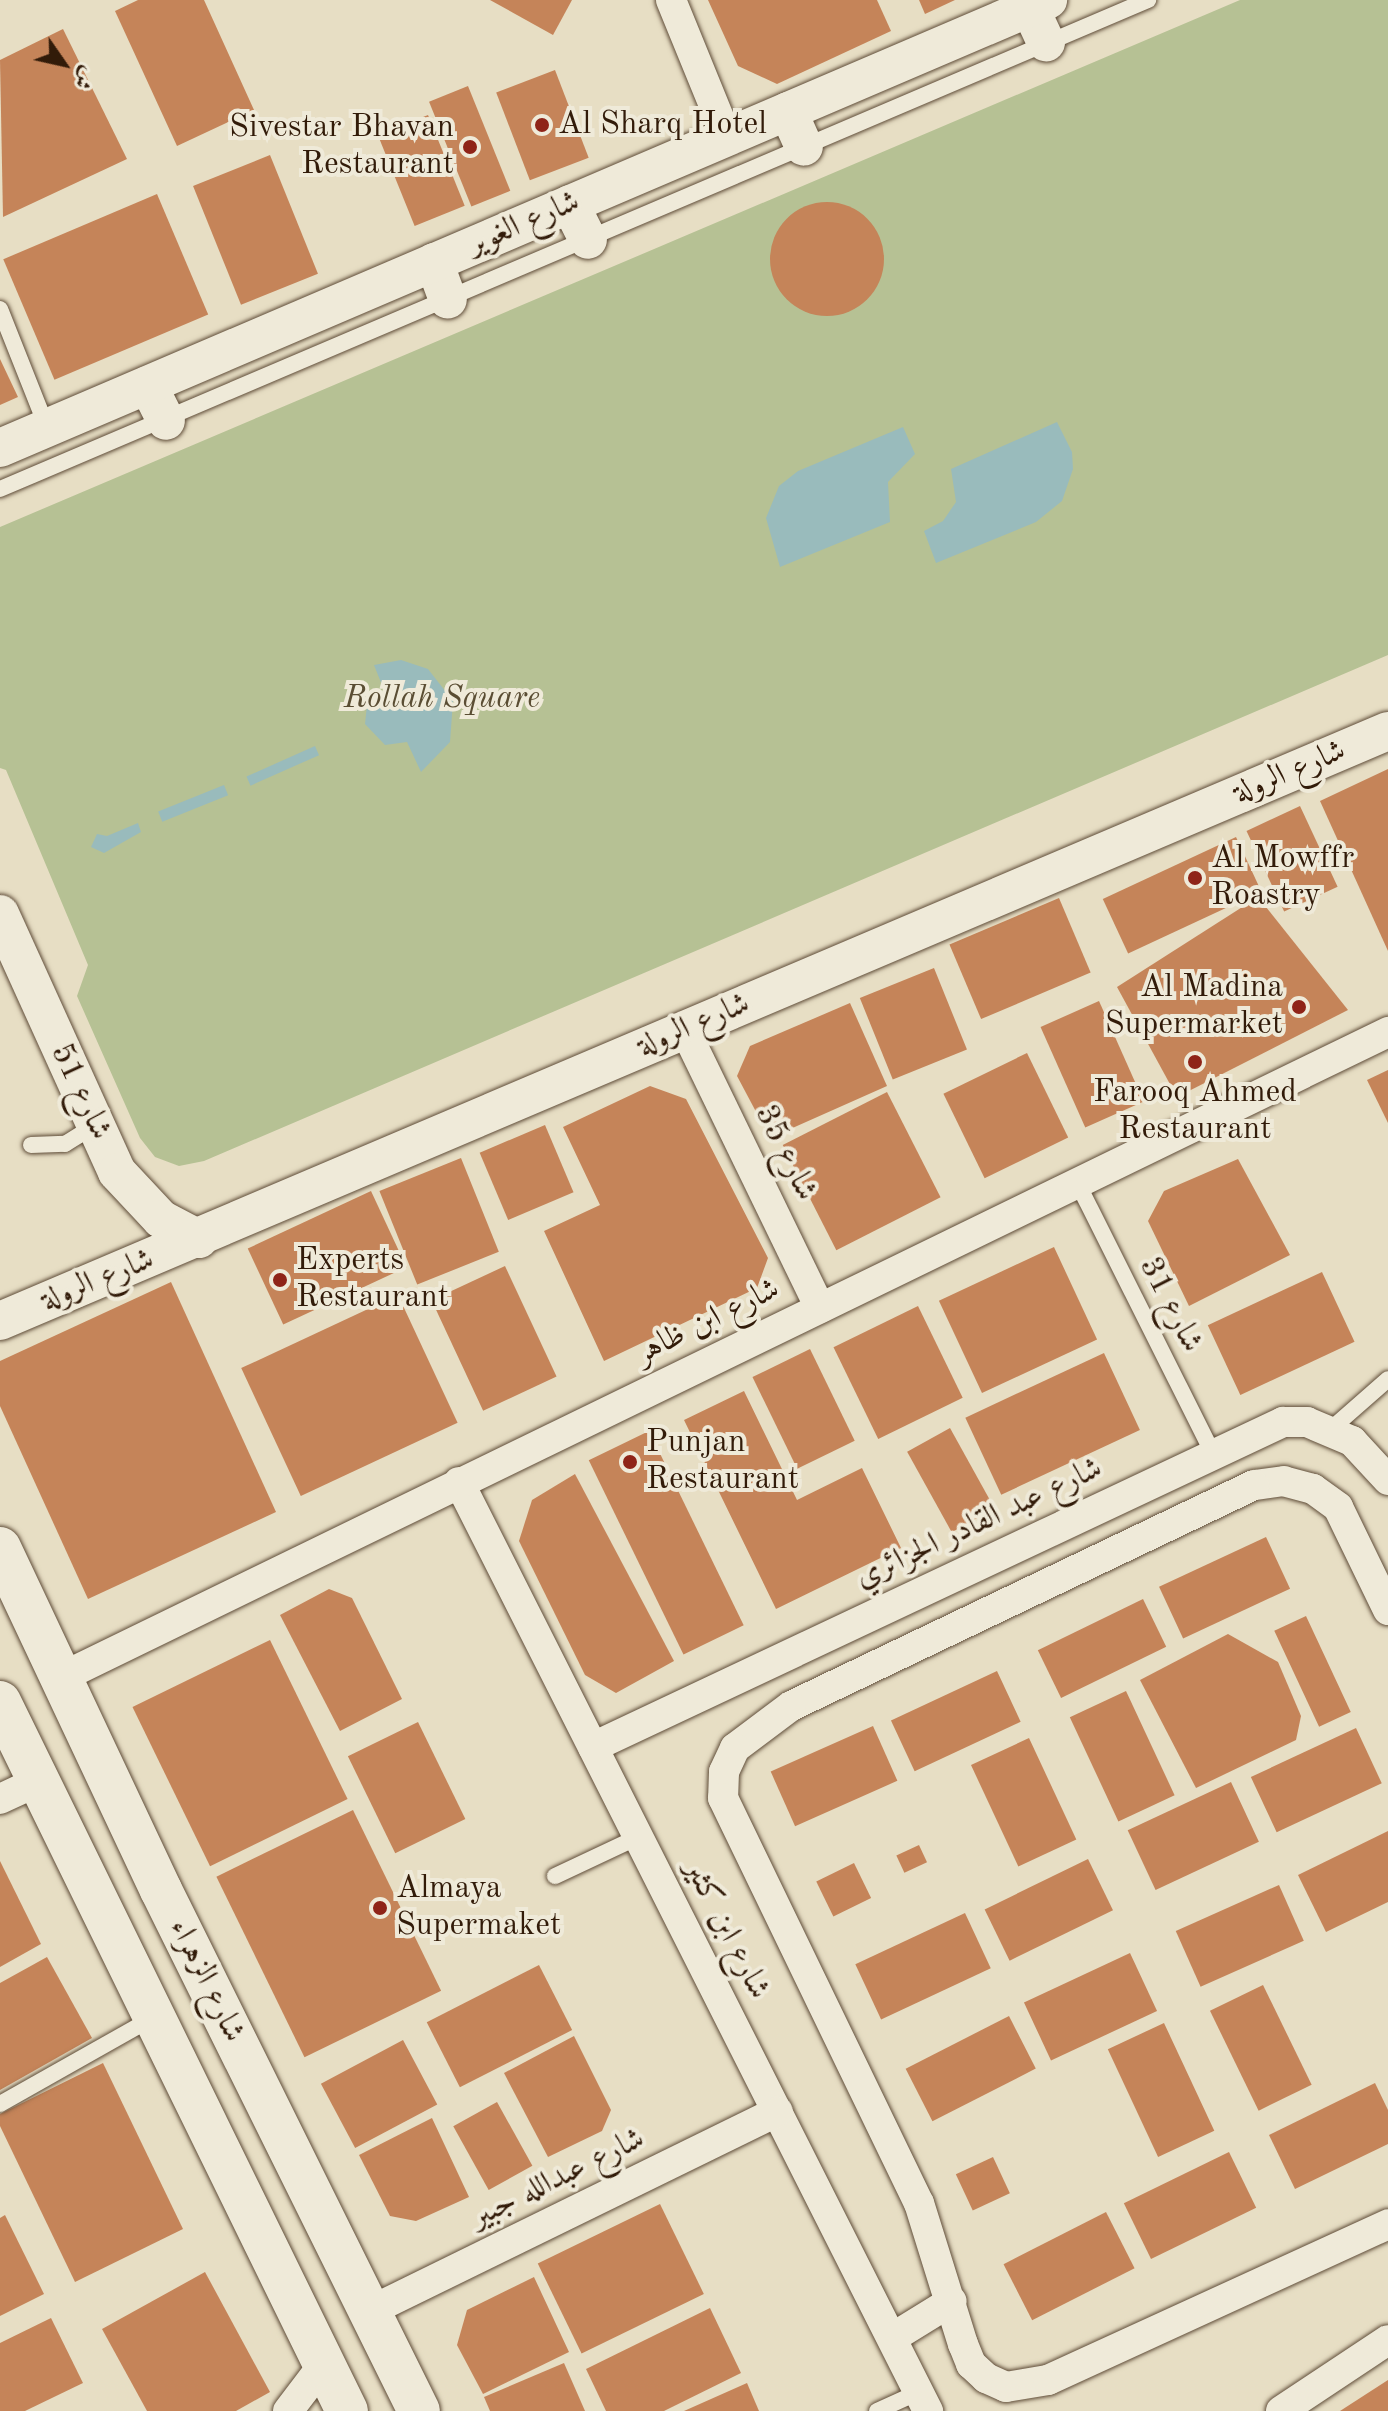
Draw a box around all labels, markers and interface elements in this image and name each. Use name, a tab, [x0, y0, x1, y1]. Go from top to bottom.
north arrow	[24, 24, 104, 104]
text: ش	[69, 62, 99, 93]
place label: Al Sharq Hotel	[558, 106, 767, 144]
place label: Sivestar Bhavan Restaurant	[229, 110, 454, 185]
marker: Al Sharq Hotel	[533, 116, 551, 134]
marker: Sivestar Bhavan Restaurant	[461, 138, 479, 156]
street label: شارع الغوير	[462, 183, 586, 265]
park label: Rollah Square	[344, 680, 540, 718]
street label: شارع الرولة	[1228, 732, 1352, 814]
place label: Al Mowffr Roastry	[1211, 841, 1354, 916]
marker: Al Mowffr Roastry	[1186, 869, 1204, 887]
place label: Al Madina Supermarket	[1105, 970, 1283, 1045]
street label: شارع الرولة	[632, 985, 756, 1067]
marker: Al Madina Supermarket	[1290, 998, 1308, 1016]
street label: شارع 51	[41, 1038, 119, 1146]
marker: Farooq Ahmed Restaurant	[1186, 1053, 1204, 1071]
place label: Farooq Ahmed Restaurant	[1093, 1075, 1297, 1150]
street label: شارع 35	[745, 1099, 825, 1207]
street label: شارع الرولة	[36, 1241, 160, 1321]
place label: Experts Restaurant	[296, 1243, 449, 1318]
street label: شارع 31	[1130, 1251, 1210, 1359]
marker: Experts Restaurant	[271, 1271, 289, 1289]
street label: شارع ابن ظاهر	[630, 1271, 786, 1373]
place label: Punjan Restaurant	[646, 1425, 799, 1500]
street label: شارع عبد القادر الجزائري	[849, 1450, 1109, 1598]
marker: Punjan Restaurant	[621, 1453, 639, 1471]
street label: شارع ابن كثير	[675, 1854, 777, 2006]
place label: Almaya Supermaket	[396, 1871, 561, 1946]
marker: Almaya Supermaket	[371, 1899, 389, 1917]
street label: شارع الزهراء	[160, 1913, 252, 2049]
street label: شارع عبدالله جبير	[465, 2120, 651, 2238]

